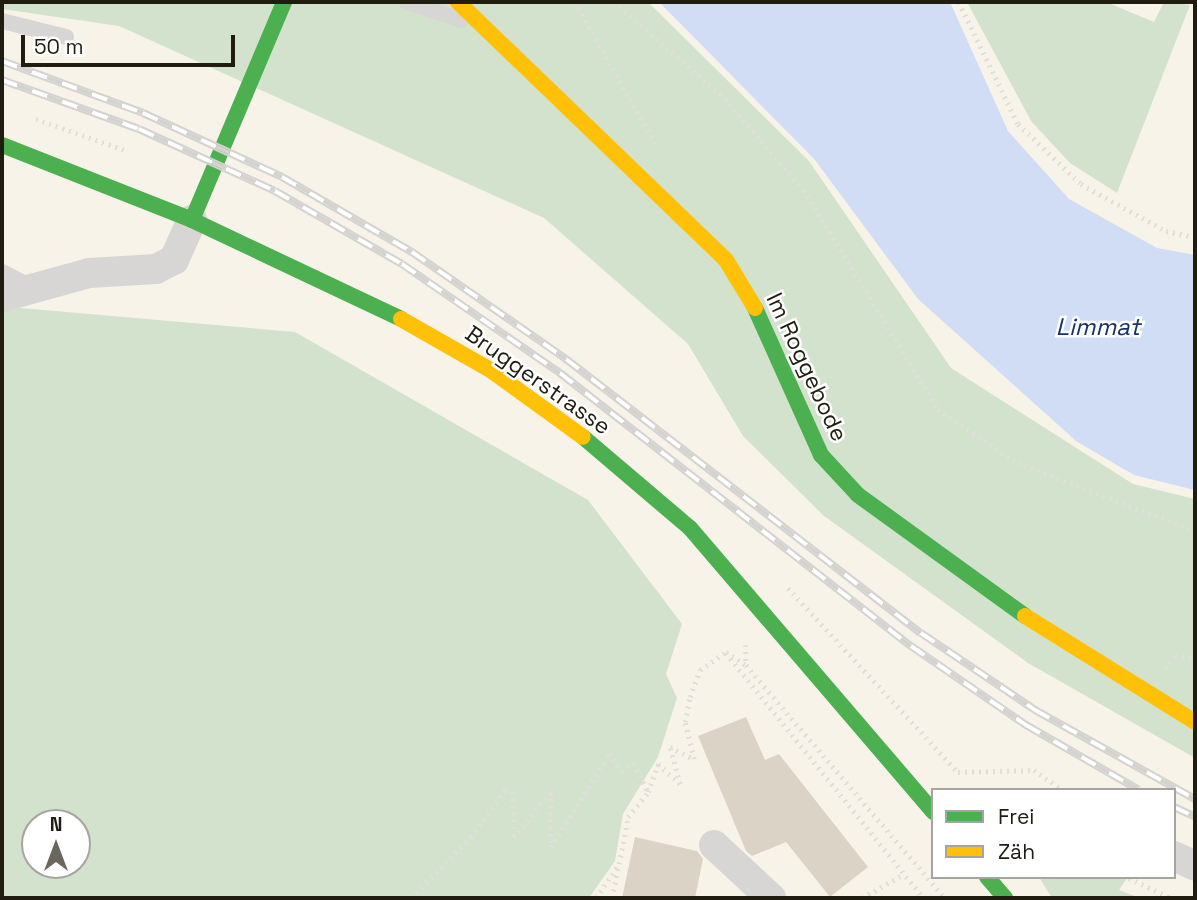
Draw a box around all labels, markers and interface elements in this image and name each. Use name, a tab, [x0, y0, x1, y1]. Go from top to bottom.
scale bar	[24, 21, 238, 65]
text: 50 m	[34, 33, 84, 60]
street label: Im Roggebode	[761, 288, 853, 446]
water label: Limmat	[1056, 313, 1140, 341]
street label: Bruggerstrasse	[460, 320, 616, 440]
legend	[931, 788, 1176, 879]
text: Frei	[998, 803, 1034, 830]
north arrow	[21, 809, 91, 879]
text: N	[50, 812, 62, 837]
text: Zäh	[998, 838, 1035, 865]

